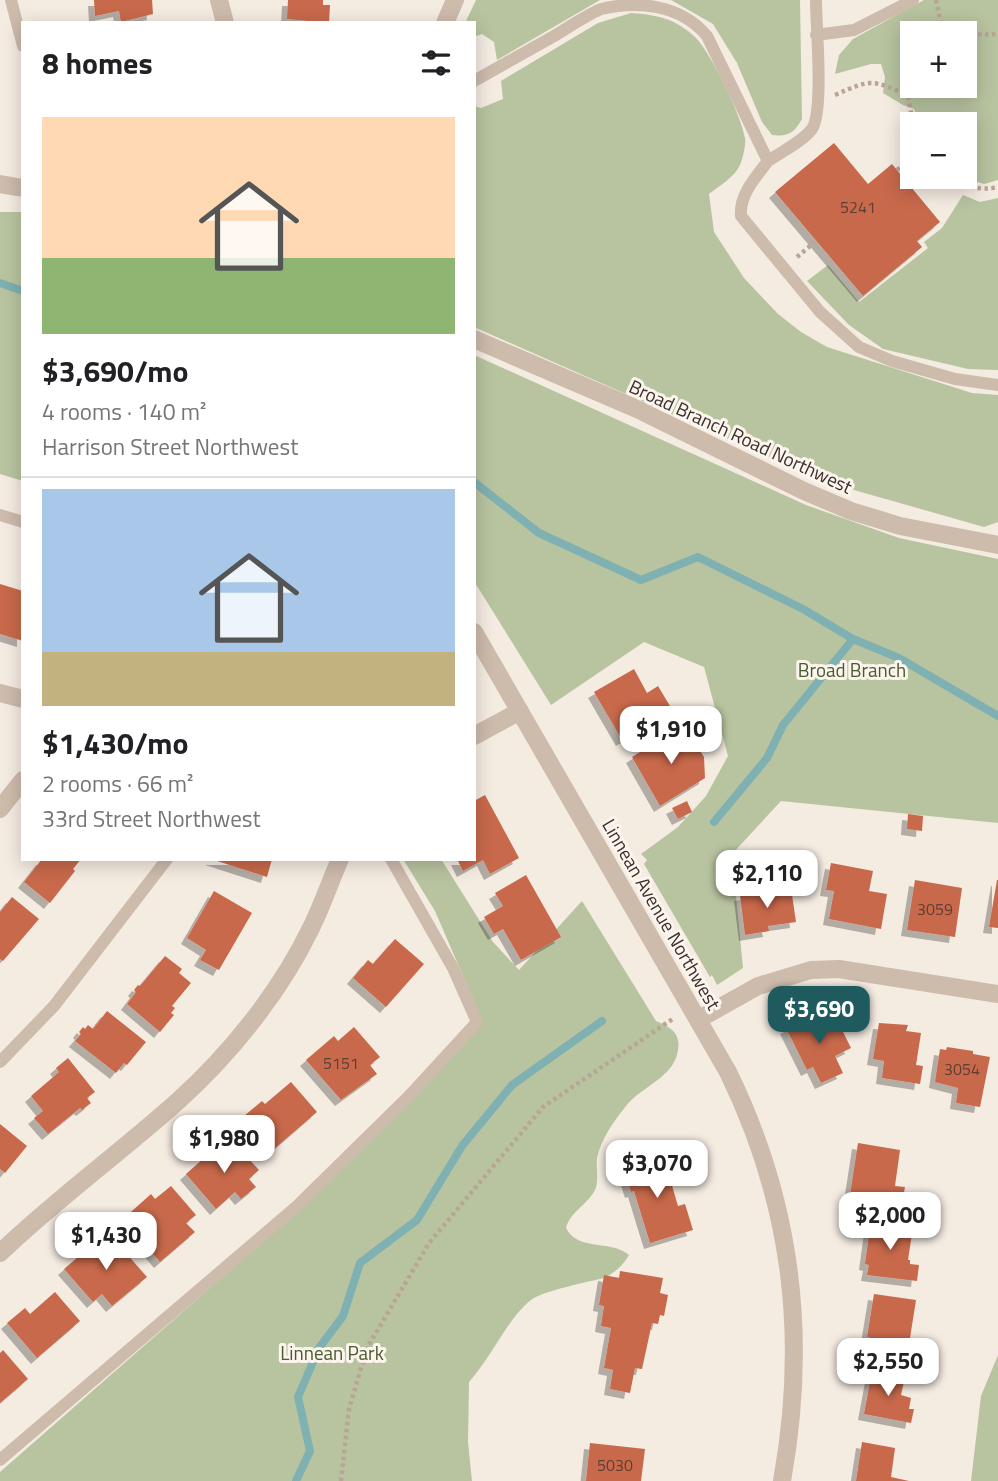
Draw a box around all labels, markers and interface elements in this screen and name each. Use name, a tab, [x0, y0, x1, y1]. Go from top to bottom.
map controls	[900, 21, 977, 189]
button: +	[900, 21, 977, 98]
text: 8 homes	[42, 40, 153, 86]
icon: filters	[417, 44, 455, 82]
button: −	[900, 112, 977, 189]
icon: home	[186, 163, 312, 289]
house number: 5241	[840, 195, 876, 219]
text: $3,690/mo	[42, 348, 188, 394]
street label: Broad Branch Road Northwest	[625, 371, 858, 501]
text: 4 rooms · 140 m²	[42, 394, 206, 429]
text: Harrison Street Northwest	[42, 429, 298, 464]
icon: home	[186, 535, 312, 661]
park label: Broad Branch	[798, 655, 906, 684]
pin: $1,910	[614, 706, 728, 766]
text: $1,910	[636, 711, 706, 746]
text: $1,430/mo	[42, 720, 188, 766]
text: 2 rooms · 66 m²	[42, 766, 193, 801]
text: 33rd Street Northwest	[42, 801, 261, 836]
street label: Linnean Avenue Northwest	[595, 813, 729, 1015]
pin: $2,110	[710, 850, 824, 910]
text: $2,110	[732, 855, 802, 890]
house number: 3059	[917, 897, 953, 921]
pin: $3,690	[762, 986, 876, 1046]
text: $3,690	[784, 991, 854, 1026]
house number: 5151	[323, 1051, 359, 1075]
house number: 3054	[944, 1057, 980, 1081]
pin: $1,980	[167, 1116, 281, 1175]
text: $1,980	[189, 1120, 259, 1155]
pin: $3,070	[600, 1140, 714, 1200]
text: $3,070	[622, 1145, 692, 1180]
pin: $2,000	[833, 1192, 947, 1252]
text: $2,000	[855, 1197, 925, 1232]
pin: $1,430	[49, 1212, 163, 1272]
text: $1,430	[71, 1217, 141, 1252]
park label: Linnean Park	[280, 1338, 384, 1367]
pin: $2,550	[831, 1338, 945, 1398]
text: $2,550	[853, 1343, 923, 1378]
house number: 5030	[597, 1453, 633, 1477]

